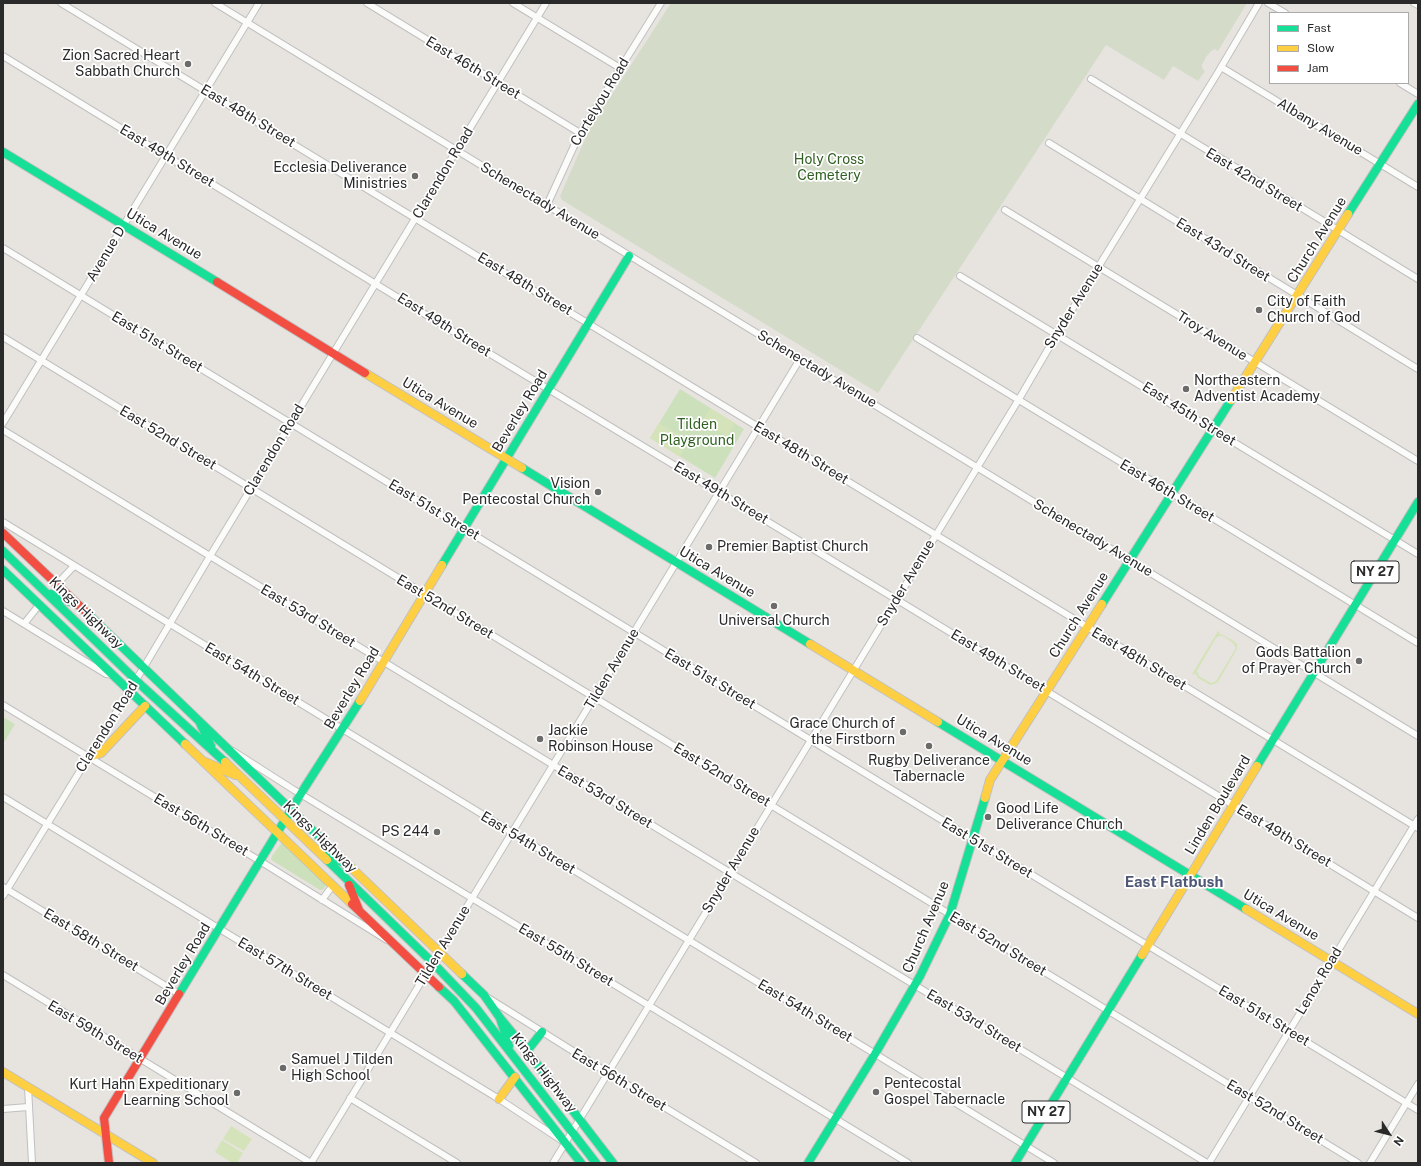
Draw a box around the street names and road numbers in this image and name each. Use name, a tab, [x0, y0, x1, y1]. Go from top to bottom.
street label: East 46th Street	[423, 33, 523, 103]
street label: Cortelyou Road	[567, 55, 633, 149]
street label: East 48th Street	[198, 81, 298, 151]
street label: Albany Avenue	[1274, 95, 1366, 159]
street label: East 49th Street	[117, 121, 217, 191]
street label: Clarendon Road	[409, 124, 477, 222]
street label: East 42nd Street	[1203, 144, 1305, 216]
street label: Schenectady Avenue	[477, 159, 603, 243]
street label: Church Avenue	[1284, 194, 1350, 286]
street label: Utica Avenue	[123, 205, 205, 263]
street label: East 43rd Street	[1173, 214, 1273, 286]
street label: Avenue D	[83, 223, 129, 285]
street label: East 48th Street	[475, 249, 575, 319]
street label: Snyder Avenue	[1041, 260, 1107, 352]
street label: East 49th Street	[394, 289, 494, 361]
street label: East 51st Street	[108, 308, 206, 376]
street label: Troy Avenue	[1174, 308, 1250, 364]
street label: Schenectady Avenue	[754, 327, 880, 411]
street label: Beverley Road	[489, 367, 551, 455]
street label: Utica Avenue	[399, 374, 481, 432]
street label: East 45th Street	[1139, 378, 1239, 450]
street label: Clarendon Road	[240, 401, 308, 499]
street label: East 52nd Street	[116, 402, 220, 474]
street label: East 48th Street	[751, 418, 851, 488]
street label: East 46th Street	[1117, 456, 1217, 526]
street label: East 49th Street	[671, 458, 771, 528]
street label: East 51st Street	[385, 476, 483, 544]
street label: Schenectady Avenue	[1030, 496, 1156, 580]
street label: Snyder Avenue	[874, 537, 938, 629]
street label: Utica Avenue	[676, 543, 758, 601]
road number: NY 27	[1351, 561, 1399, 583]
street label: Church Avenue	[1046, 569, 1112, 661]
street label: East 52nd Street	[393, 571, 497, 643]
street label: Kings Highway	[45, 573, 127, 653]
street label: East 53rd Street	[257, 581, 359, 651]
street label: East 48th Street	[1089, 624, 1189, 694]
street label: Tilden Avenue	[581, 625, 643, 713]
street label: East 49th Street	[948, 626, 1048, 696]
street label: East 54th Street	[202, 639, 302, 709]
street label: Beverley Road	[321, 644, 383, 732]
street label: East 51st Street	[661, 645, 759, 713]
street label: Clarendon Road	[72, 679, 142, 775]
street label: Utica Avenue	[953, 711, 1035, 769]
street label: East 52nd Street	[670, 739, 774, 811]
street label: Linden Boulevard	[1182, 752, 1254, 858]
street label: East 53rd Street	[554, 762, 656, 832]
street label: East 56th Street	[151, 790, 251, 860]
street label: Kings Highway	[279, 797, 361, 877]
street label: East 49th Street	[1234, 801, 1334, 871]
street label: East 54th Street	[478, 808, 578, 878]
street label: East 51st Street	[938, 814, 1036, 882]
street label: Snyder Avenue	[699, 824, 763, 916]
street label: Church Avenue	[899, 878, 953, 976]
street label: Utica Avenue	[1240, 886, 1322, 944]
street label: Tilden Avenue	[412, 902, 474, 990]
street label: East 58th Street	[40, 905, 142, 975]
street label: East 52nd Street	[946, 908, 1050, 980]
street label: Beverley Road	[152, 920, 214, 1008]
street label: East 55th Street	[515, 920, 617, 990]
street label: East 57th Street	[235, 934, 335, 1004]
street label: Lenox Road	[1292, 944, 1346, 1018]
street label: East 54th Street	[755, 976, 855, 1046]
street label: East 51st Street	[1215, 982, 1313, 1050]
street label: East 53rd Street	[923, 986, 1025, 1056]
street label: East 59th Street	[45, 997, 145, 1067]
street label: Kings Highway	[508, 1030, 580, 1116]
street label: East 56th Street	[569, 1045, 669, 1115]
street label: East 52nd Street	[1223, 1076, 1327, 1148]
road number: NY 27	[1022, 1101, 1070, 1123]

